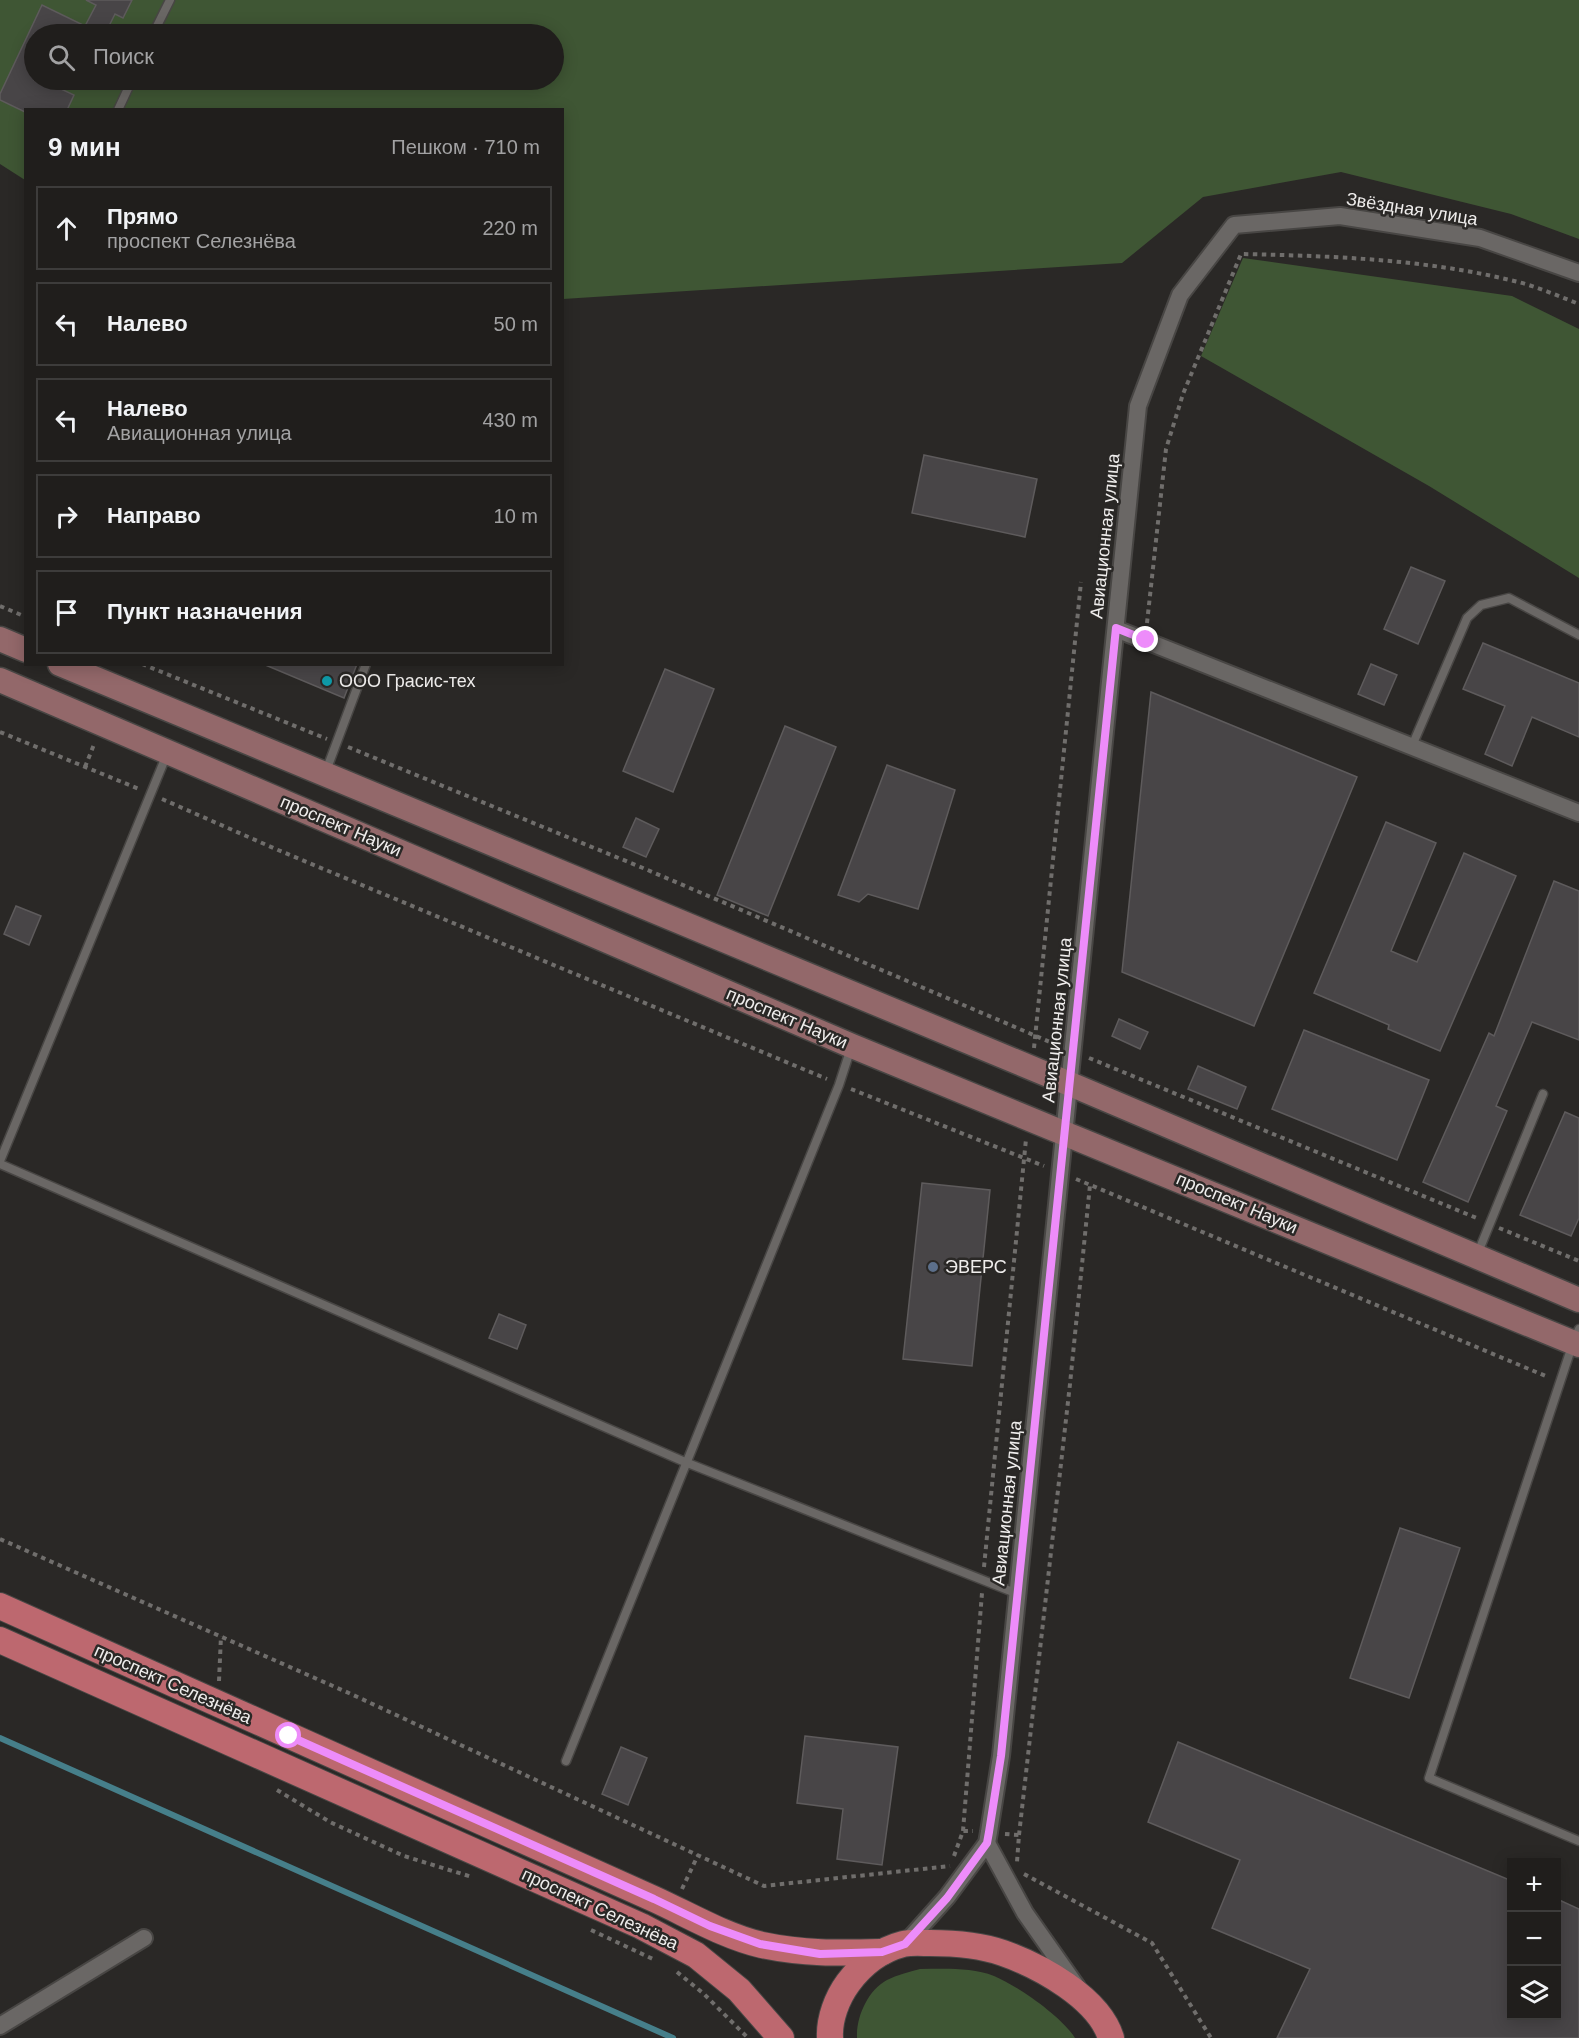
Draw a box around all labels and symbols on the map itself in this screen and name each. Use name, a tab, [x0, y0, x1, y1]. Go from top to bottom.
street label: Звёздная улица	[1345, 189, 1480, 229]
street label: Авиационная улица	[1086, 451, 1124, 620]
route end	[1132, 626, 1158, 652]
place label: ООО Грасис-тех	[339, 671, 475, 691]
marker: ООО Грасис-тех	[320, 674, 334, 688]
street label: проспект Науки	[277, 791, 405, 861]
street label: Авиационная улица	[1038, 935, 1076, 1104]
street label: проспект Науки	[723, 983, 851, 1053]
street label: проспект Науки	[1173, 1168, 1301, 1238]
place label: ЭВЕРС	[945, 1257, 1007, 1277]
marker: ЭВЕРС	[926, 1260, 940, 1274]
street label: Авиационная улица	[988, 1418, 1026, 1587]
street label: проспект Селезнёва	[91, 1640, 256, 1728]
route start	[275, 1722, 301, 1748]
street label: проспект Селезнёва	[519, 1864, 682, 1954]

